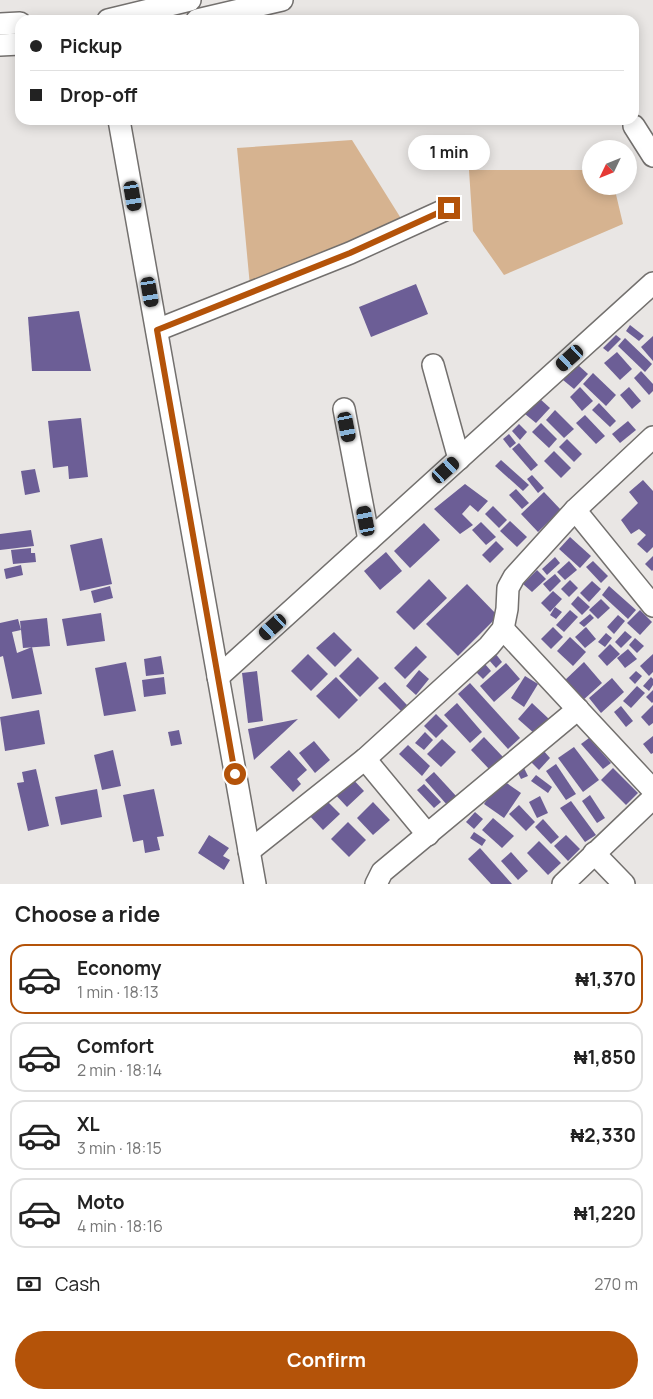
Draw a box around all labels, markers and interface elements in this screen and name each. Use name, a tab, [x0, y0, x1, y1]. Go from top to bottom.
text: Pickup	[60, 33, 122, 59]
text: Drop-off	[60, 82, 137, 108]
callout: 1 min	[408, 136, 490, 170]
north arrow	[582, 140, 638, 195]
map controls	[582, 140, 637, 195]
text: 1 min	[429, 141, 469, 163]
car	[123, 180, 142, 212]
route end	[438, 197, 460, 219]
car	[140, 276, 159, 308]
car	[553, 342, 586, 374]
car	[336, 411, 357, 443]
car	[429, 454, 462, 486]
car	[355, 505, 376, 537]
car	[256, 611, 289, 643]
route start	[224, 763, 246, 785]
text: Choose a ride	[15, 899, 160, 929]
text: Economy	[77, 955, 161, 981]
icon: car	[17, 957, 62, 1002]
text: ₦1,370	[575, 966, 636, 992]
text: 1 min · 18:13	[77, 981, 159, 1003]
text: Comfort	[77, 1033, 154, 1059]
icon: car	[17, 1035, 62, 1080]
text: ₦1,850	[574, 1044, 636, 1070]
text: 2 min · 18:14	[77, 1059, 162, 1081]
text: XL	[77, 1111, 100, 1137]
icon: car	[17, 1113, 62, 1158]
text: ₦2,330	[571, 1122, 636, 1148]
text: 3 min · 18:15	[77, 1137, 162, 1159]
text: Moto	[77, 1189, 124, 1215]
icon: car	[17, 1191, 62, 1236]
text: ₦1,220	[574, 1200, 636, 1226]
text: 4 min · 18:16	[77, 1215, 163, 1237]
icon: cash	[15, 1270, 43, 1298]
text: Cash	[55, 1271, 100, 1297]
text: 270 m	[594, 1273, 638, 1295]
button: Confirm	[15, 1331, 638, 1389]

